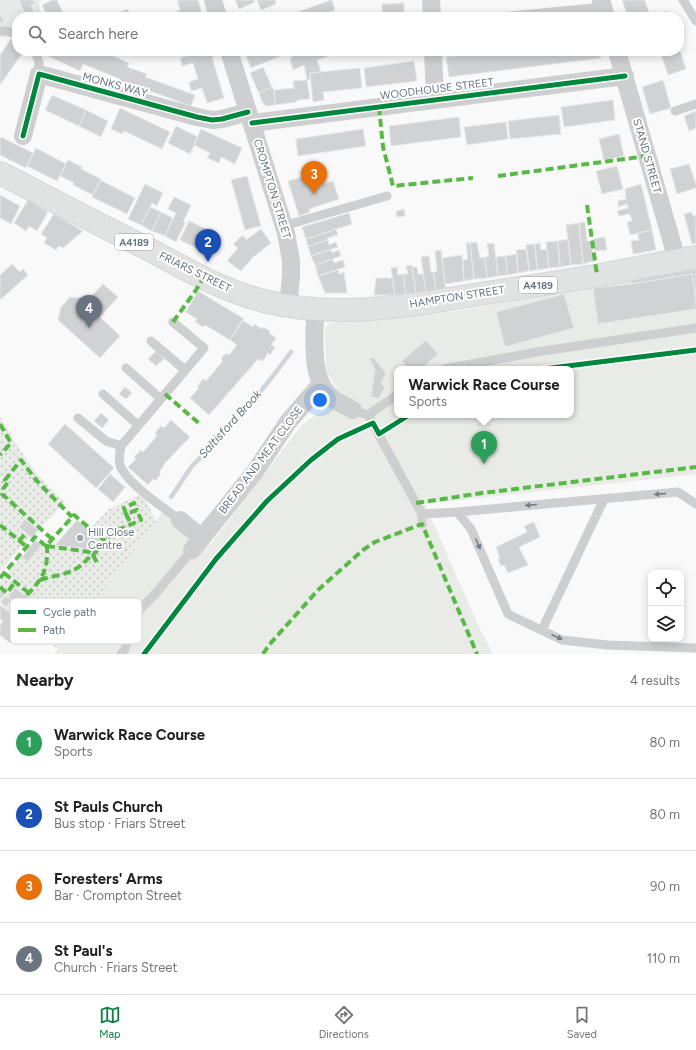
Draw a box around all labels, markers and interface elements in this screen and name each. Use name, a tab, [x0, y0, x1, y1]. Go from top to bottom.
search box	[12, 12, 684, 56]
icon: search	[26, 23, 48, 45]
text: Search here	[58, 25, 138, 43]
street label: MONKS WAY	[81, 70, 149, 100]
street label: WOODHOUSE STREET	[379, 76, 495, 102]
street label: STAND STREET	[630, 117, 664, 195]
street label: CROMPTON STREET	[251, 138, 293, 240]
pin: 3	[301, 161, 327, 194]
pin: 2	[195, 229, 221, 262]
road number: A4189	[115, 234, 153, 250]
street label: FRIARS STREET	[157, 249, 233, 295]
road number: A4189	[519, 277, 557, 293]
street label: HAMPTON STREET	[409, 283, 505, 311]
pin: 4	[76, 295, 102, 328]
popup	[394, 366, 574, 418]
text: Warwick Race Course	[409, 376, 559, 394]
water label: Saltisford Brook	[196, 386, 265, 461]
your location	[310, 390, 330, 410]
text: Sports	[409, 394, 447, 409]
street label: BREAD AND MEAT CLOSE	[216, 404, 306, 516]
pin: 1	[471, 431, 497, 464]
one-way arrow	[654, 490, 666, 497]
one-way arrow	[525, 502, 537, 509]
place label: Hill Close Centre	[88, 526, 134, 552]
marker: Hill Close Centre	[75, 533, 85, 543]
one-way arrow	[475, 539, 481, 551]
map controls	[648, 570, 684, 642]
button: locate	[648, 570, 684, 606]
legend	[10, 598, 142, 644]
text: Cycle path	[43, 606, 96, 619]
button: layers	[648, 606, 684, 642]
text: Path	[43, 624, 65, 637]
one-way arrow	[551, 634, 562, 640]
text: Nearby	[16, 670, 74, 690]
text: 4 results	[630, 673, 680, 688]
text: Warwick Race Course	[54, 726, 205, 744]
text: 1	[26, 735, 32, 750]
text: 80 m	[649, 735, 680, 750]
text: Sports	[54, 744, 93, 759]
text: St Pauls Church	[54, 798, 163, 816]
text: 2	[25, 807, 33, 822]
text: 80 m	[649, 807, 680, 822]
text: Bus stop · Friars Street	[54, 816, 185, 831]
text: Foresters' Arms	[54, 870, 162, 888]
text: 3	[25, 879, 33, 894]
text: 90 m	[650, 879, 680, 894]
text: Bar · Crompton Street	[54, 888, 182, 903]
text: St Paul's	[54, 942, 112, 960]
text: 4	[25, 951, 33, 966]
text: 110 m	[647, 951, 680, 966]
text: Church · Friars Street	[54, 960, 177, 975]
tab: Map	[99, 1004, 121, 1041]
tab: Directions	[319, 1004, 369, 1041]
tab: Saved	[567, 1004, 597, 1041]

